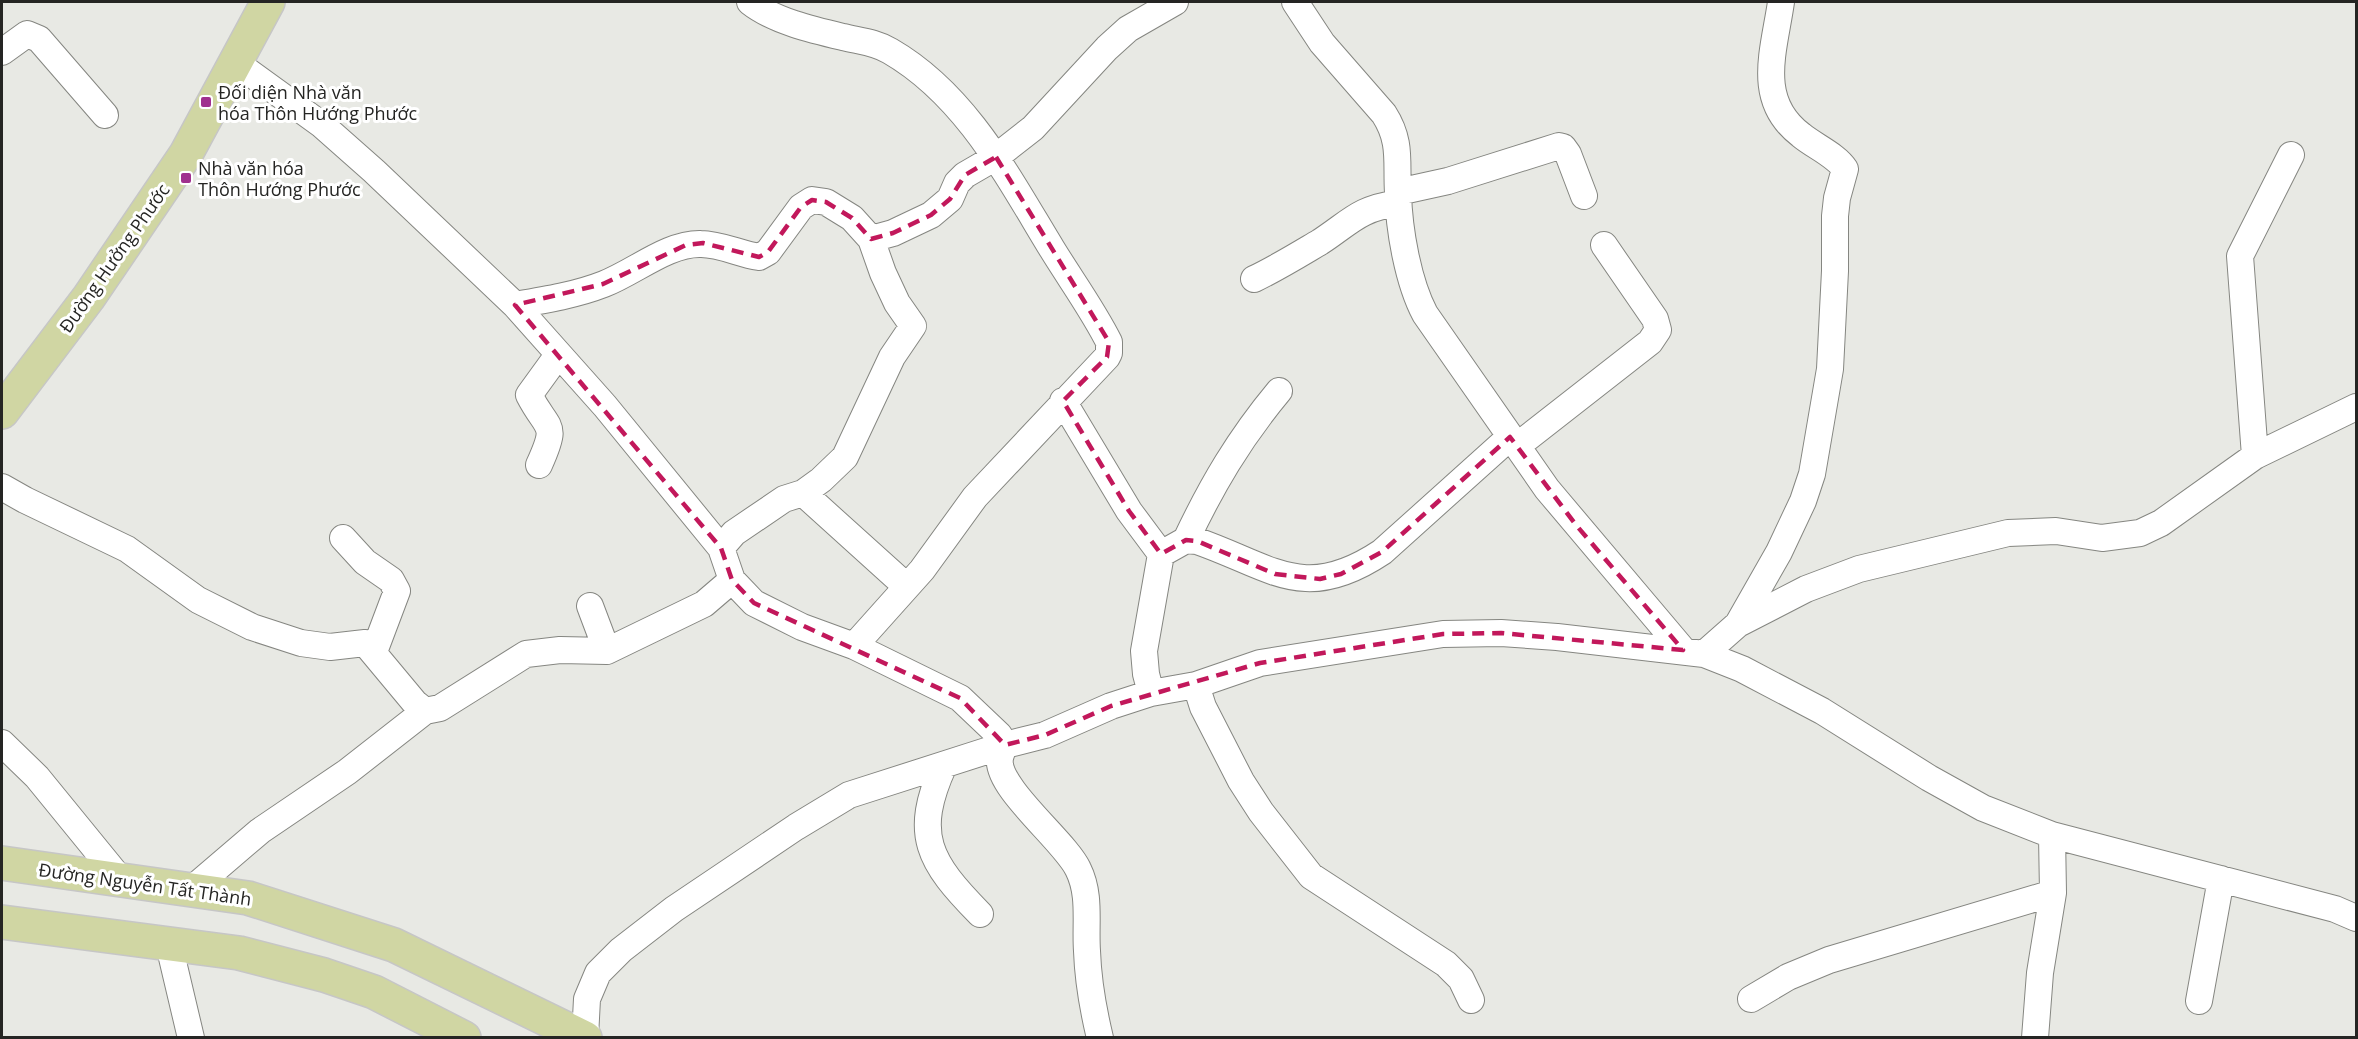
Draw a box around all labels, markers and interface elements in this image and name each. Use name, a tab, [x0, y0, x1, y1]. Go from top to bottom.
place label: Đối diện Nhà văn hóa Thôn Hướng Phước	[218, 80, 418, 125]
marker: Đối diện Nhà văn hóa Thôn Hướng Phước	[199, 95, 213, 109]
place label: Nhà văn hóa Thôn Hướng Phước	[198, 156, 361, 201]
marker: Nhà văn hóa Thôn Hướng Phước	[179, 171, 193, 185]
street label: Đường Hưởng Phước	[54, 178, 175, 337]
street label: Đường Nguyễn Tất Thành	[37, 857, 253, 911]

